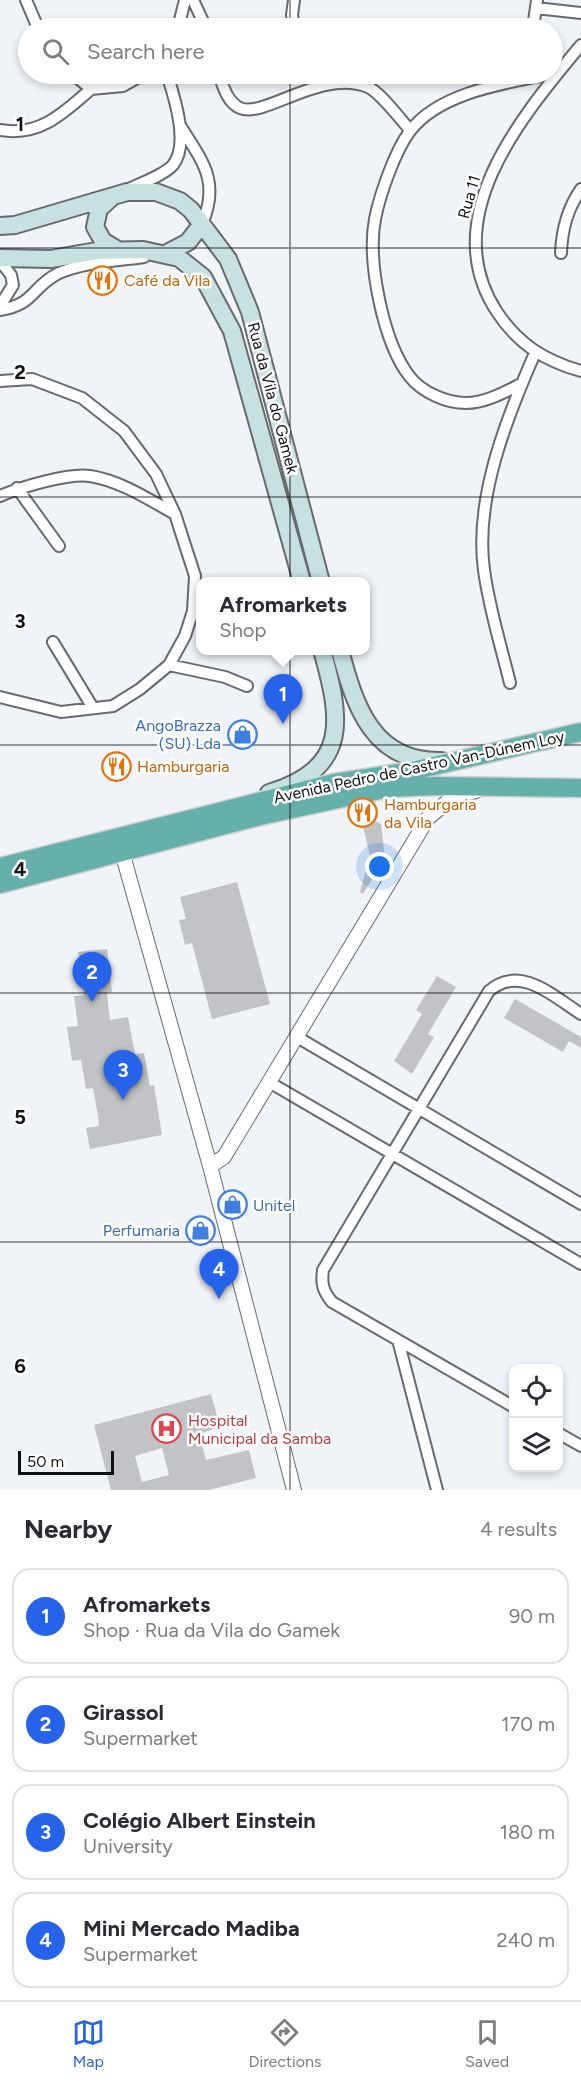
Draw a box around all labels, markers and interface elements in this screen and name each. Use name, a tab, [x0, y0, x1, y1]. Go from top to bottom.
search box	[18, 18, 563, 84]
icon: search	[39, 35, 72, 68]
text: Search here	[87, 38, 205, 65]
text: 1	[16, 112, 24, 136]
street label: Rua 11	[454, 173, 484, 221]
restaurant icon: Café da Vila	[87, 264, 119, 296]
place label: Café da Vila	[124, 271, 210, 290]
street label: Rua da Vila do Gamek	[244, 320, 302, 476]
text: 2	[14, 360, 26, 384]
popup	[196, 577, 370, 655]
text: Afromarkets	[219, 591, 347, 618]
text: 3	[14, 609, 26, 633]
text: Shop	[219, 618, 266, 642]
pin: 1	[264, 674, 302, 724]
place label: AngoBrazza (SU) Lda	[135, 716, 221, 753]
shop icon: AngoBrazza (SU) Lda	[226, 718, 258, 750]
street label: Avenida Pedro de Castro Van-Dúnem Loy	[272, 727, 567, 807]
restaurant icon: Hamburgaria	[100, 750, 132, 782]
place label: Hamburgaria	[137, 757, 229, 776]
place label: Hamburgaria da Vila	[384, 795, 476, 832]
restaurant icon: Hamburgaria da Vila	[347, 797, 379, 829]
your location	[365, 852, 394, 881]
text: 4	[14, 857, 27, 881]
pin: 2	[72, 952, 112, 1002]
pin: 3	[104, 1050, 142, 1100]
text: 5	[14, 1105, 26, 1129]
shop icon: Unitel	[216, 1189, 248, 1221]
place label: Unitel	[253, 1196, 295, 1215]
shop icon: Perfumaria	[185, 1214, 217, 1246]
place label: Perfumaria	[103, 1221, 180, 1240]
pin: 4	[200, 1250, 238, 1299]
text: 6	[14, 1354, 26, 1378]
map controls	[509, 1364, 563, 1472]
button: locate	[509, 1364, 563, 1418]
place label: Hospital Municipal da Samba	[188, 1411, 331, 1448]
hospital icon: Hospital Municipal da Samba	[151, 1413, 183, 1445]
button: layers	[509, 1418, 563, 1472]
scale bar	[18, 1448, 114, 1476]
text: 50 m	[27, 1452, 64, 1471]
text: Nearby	[24, 1513, 112, 1545]
text: 4 results	[480, 1517, 557, 1541]
text: Afromarkets	[83, 1591, 210, 1618]
text: 1	[41, 1604, 50, 1628]
text: 90 m	[509, 1604, 555, 1628]
text: Shop · Rua da Vila do Gamek	[83, 1618, 340, 1642]
text: Girassol	[83, 1699, 164, 1726]
text: 2	[40, 1712, 51, 1736]
text: 170 m	[501, 1712, 555, 1736]
text: Supermarket	[83, 1726, 198, 1750]
text: Colégio Albert Einstein	[83, 1807, 316, 1834]
text: 3	[40, 1820, 51, 1844]
text: 180 m	[500, 1820, 555, 1844]
text: University	[83, 1834, 173, 1858]
text: Mini Mercado Madiba	[83, 1915, 300, 1942]
text: 4	[39, 1928, 52, 1952]
text: 240 m	[497, 1928, 555, 1952]
text: Supermarket	[83, 1942, 198, 1966]
tab: Map	[72, 2016, 105, 2071]
tab: Directions	[248, 2016, 321, 2071]
tab: Saved	[465, 2016, 509, 2071]

